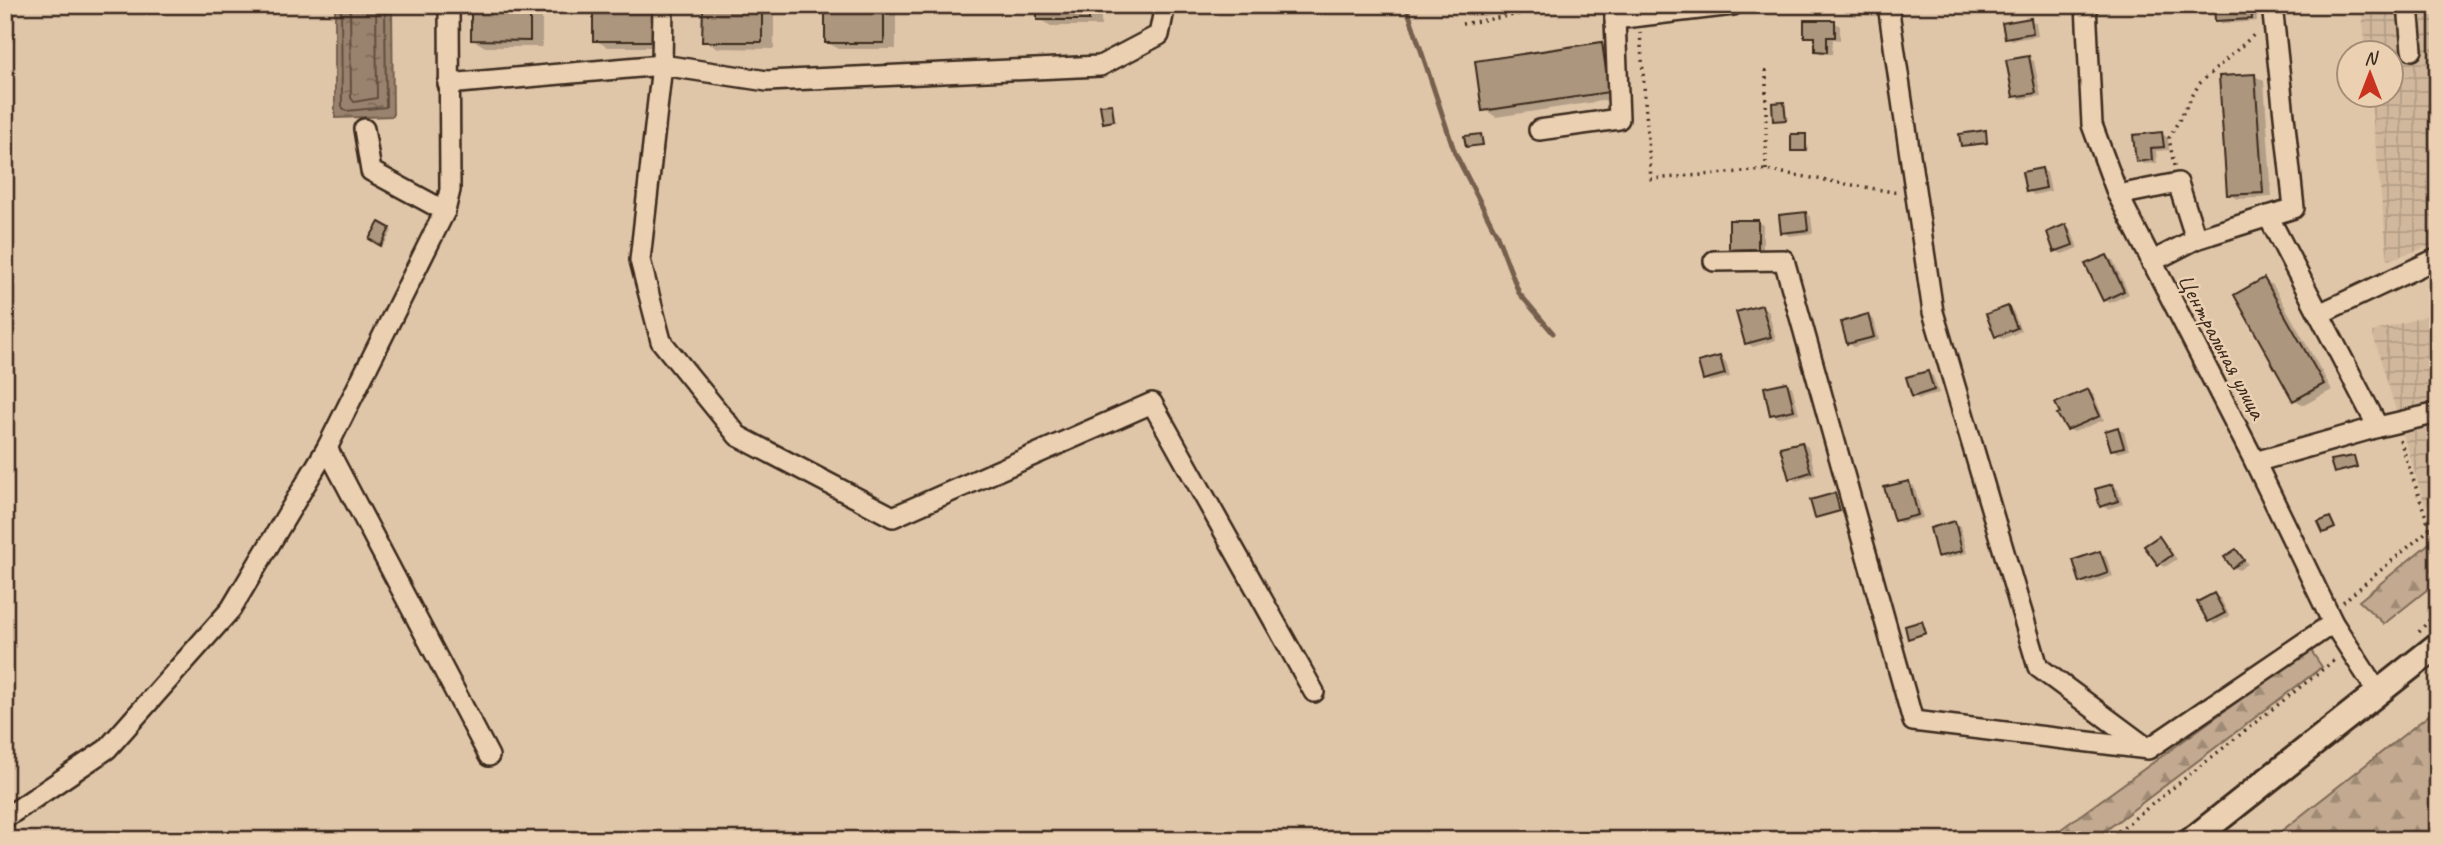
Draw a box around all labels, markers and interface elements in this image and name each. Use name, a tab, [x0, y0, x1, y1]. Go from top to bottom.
north arrow	[2334, 38, 2404, 108]
text: N	[2364, 46, 2379, 70]
street label: Центральная улица	[2171, 268, 2274, 425]

